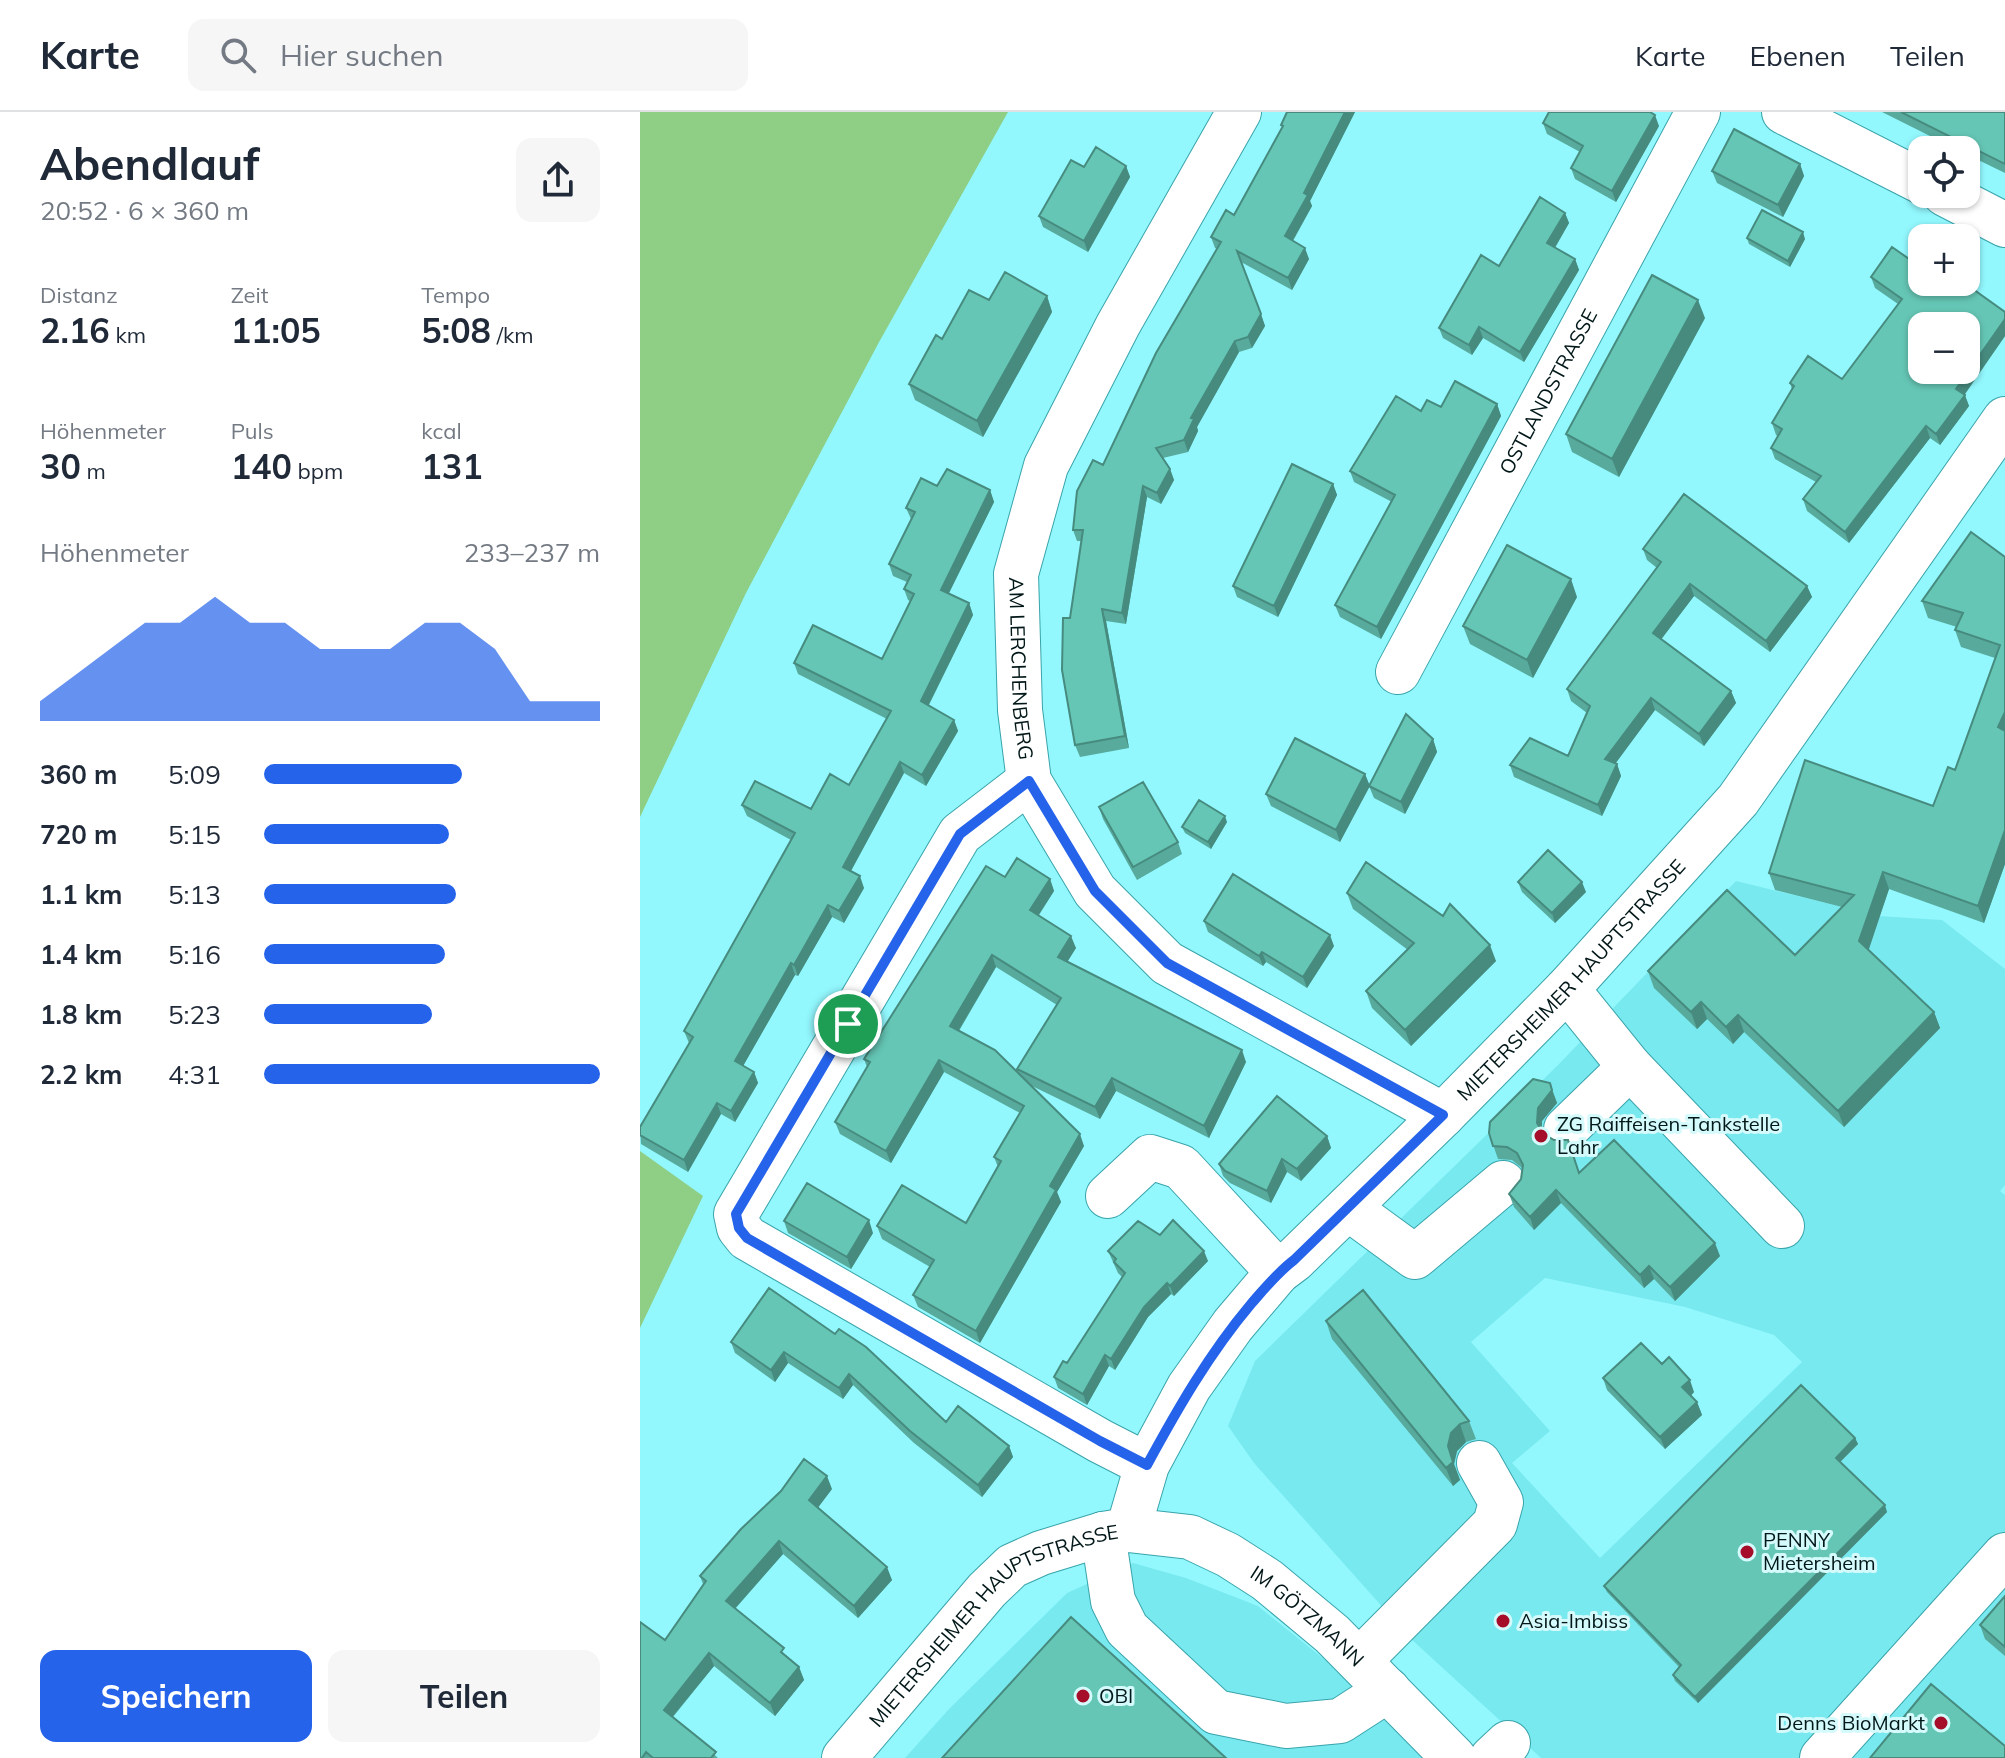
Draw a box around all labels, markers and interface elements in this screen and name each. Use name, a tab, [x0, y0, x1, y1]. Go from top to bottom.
search box	[188, 19, 748, 91]
text: Karte	[40, 31, 140, 79]
icon: search	[216, 33, 260, 77]
text: Hier suchen	[280, 36, 444, 74]
text: Karte	[1635, 38, 1705, 73]
text: Ebenen	[1749, 38, 1846, 73]
text: Teilen	[1890, 38, 1965, 73]
text: Abendlauf	[40, 136, 259, 191]
map controls	[1908, 136, 1980, 384]
button: locate	[1908, 136, 1980, 208]
button: share	[516, 138, 600, 222]
text: 20:52 · 6 × 360 m	[40, 194, 249, 227]
button: +	[1908, 224, 1980, 296]
text: Distanz	[40, 281, 118, 309]
text: Zeit	[231, 281, 268, 309]
text: Tempo	[421, 281, 490, 309]
street label: OSTLANDSTRASSE	[1493, 304, 1602, 478]
text: 2.16	[40, 309, 110, 352]
text: 11:05	[231, 309, 321, 352]
text: 5:08	[421, 309, 491, 352]
button: −	[1908, 312, 1980, 384]
text: km	[110, 321, 146, 349]
text: /km	[491, 321, 534, 349]
text: Höhenmeter	[40, 417, 166, 445]
text: Puls	[231, 417, 274, 445]
text: kcal	[421, 417, 462, 445]
text: 30	[40, 445, 81, 488]
text: 140	[231, 445, 292, 488]
text: 131	[421, 445, 483, 488]
text: m	[81, 457, 106, 485]
text: bpm	[292, 457, 343, 485]
text: Höhenmeter	[40, 536, 189, 569]
text: 233–237 m	[464, 536, 600, 569]
street label: AM LERCHENBERG	[1004, 577, 1039, 761]
text: 360 m	[40, 758, 117, 791]
text: 5:09	[168, 758, 221, 791]
text: 720 m	[40, 818, 117, 851]
text: 5:15	[168, 818, 221, 851]
street label: MIETERSHEIMER HAUPTSTRASSE	[1451, 854, 1690, 1106]
text: 1.1 km	[40, 878, 123, 911]
text: 5:13	[168, 878, 221, 911]
text: 1.4 km	[40, 938, 123, 971]
text: 5:16	[168, 938, 221, 971]
pin	[814, 990, 882, 1058]
text: 1.8 km	[40, 998, 123, 1031]
text: 5:23	[168, 998, 221, 1031]
icon: arrive	[826, 1002, 870, 1046]
text: 2.2 km	[40, 1058, 123, 1091]
text: 4:31	[168, 1058, 221, 1091]
place label: ZG Raiffeisen-Tankstelle Lahr	[1557, 1111, 1780, 1159]
marker: ZG Raiffeisen-Tankstelle Lahr	[1532, 1127, 1550, 1145]
street label: MIETERSHEIMER HAUPTSTRASSE	[863, 1519, 1120, 1732]
place label: PENNY Mietersheim	[1763, 1527, 1876, 1575]
marker: PENNY Mietersheim	[1738, 1543, 1756, 1561]
street label: IM GÖTZMANN	[1246, 1560, 1370, 1671]
place label: Asia-Imbiss	[1519, 1608, 1628, 1633]
marker: Asia-Imbiss	[1494, 1612, 1512, 1630]
button: Speichern	[40, 1650, 312, 1742]
button: Teilen	[328, 1650, 600, 1742]
place label: OBI	[1099, 1683, 1133, 1708]
marker: OBI	[1074, 1687, 1092, 1705]
place label: Denns BioMarkt	[1777, 1710, 1925, 1735]
marker: Denns BioMarkt	[1932, 1714, 1950, 1732]

